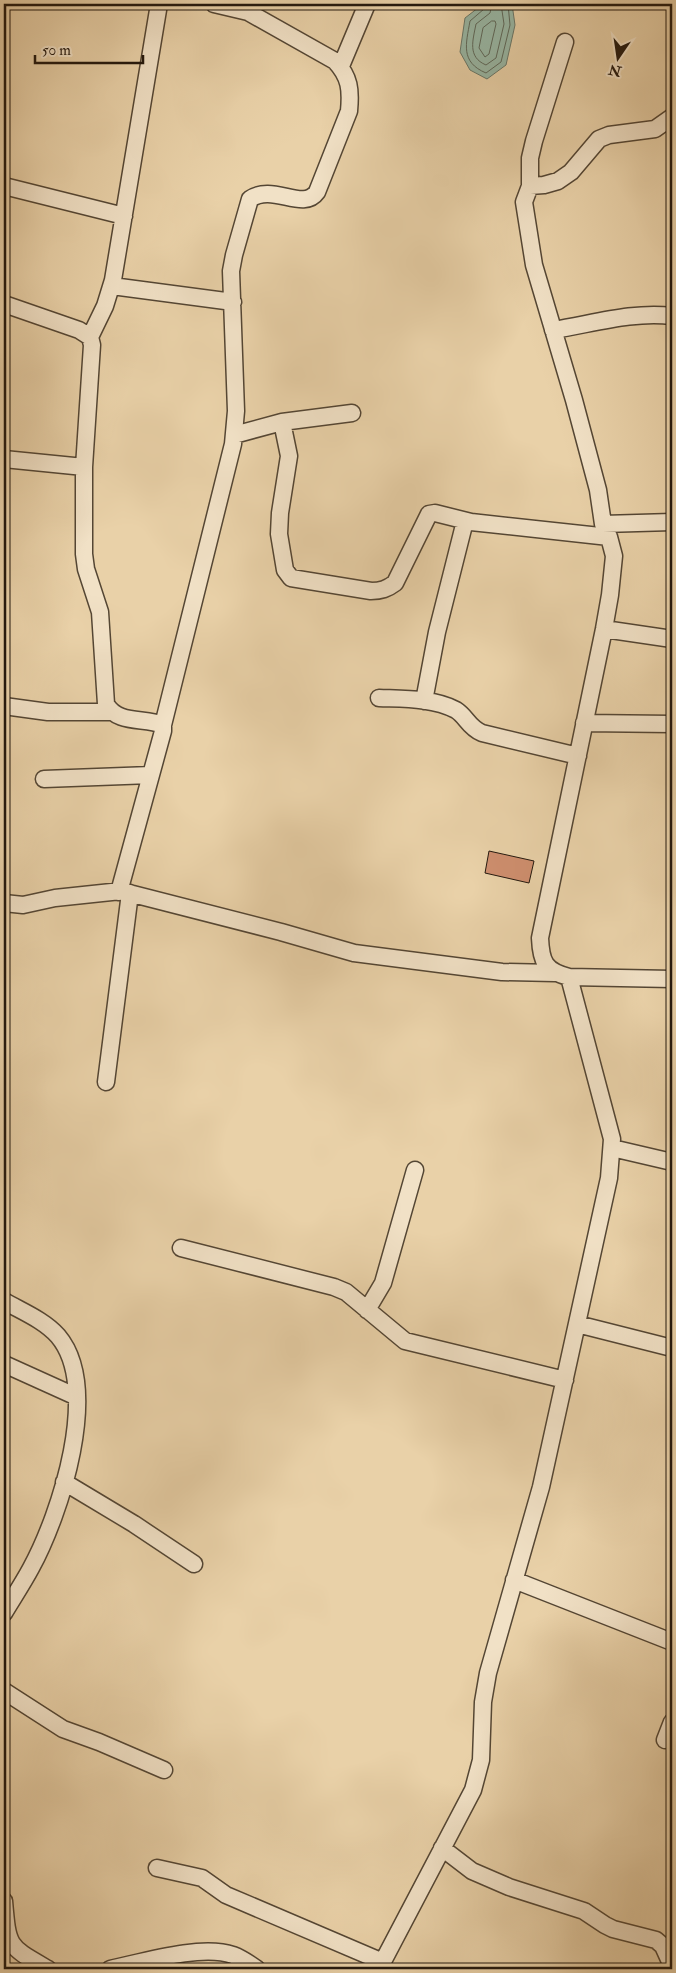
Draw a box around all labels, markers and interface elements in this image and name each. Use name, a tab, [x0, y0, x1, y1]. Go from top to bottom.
scale bar	[35, 32, 142, 64]
north arrow	[594, 32, 644, 82]
text: 50 m	[42, 41, 71, 60]
text: N	[607, 60, 624, 80]

